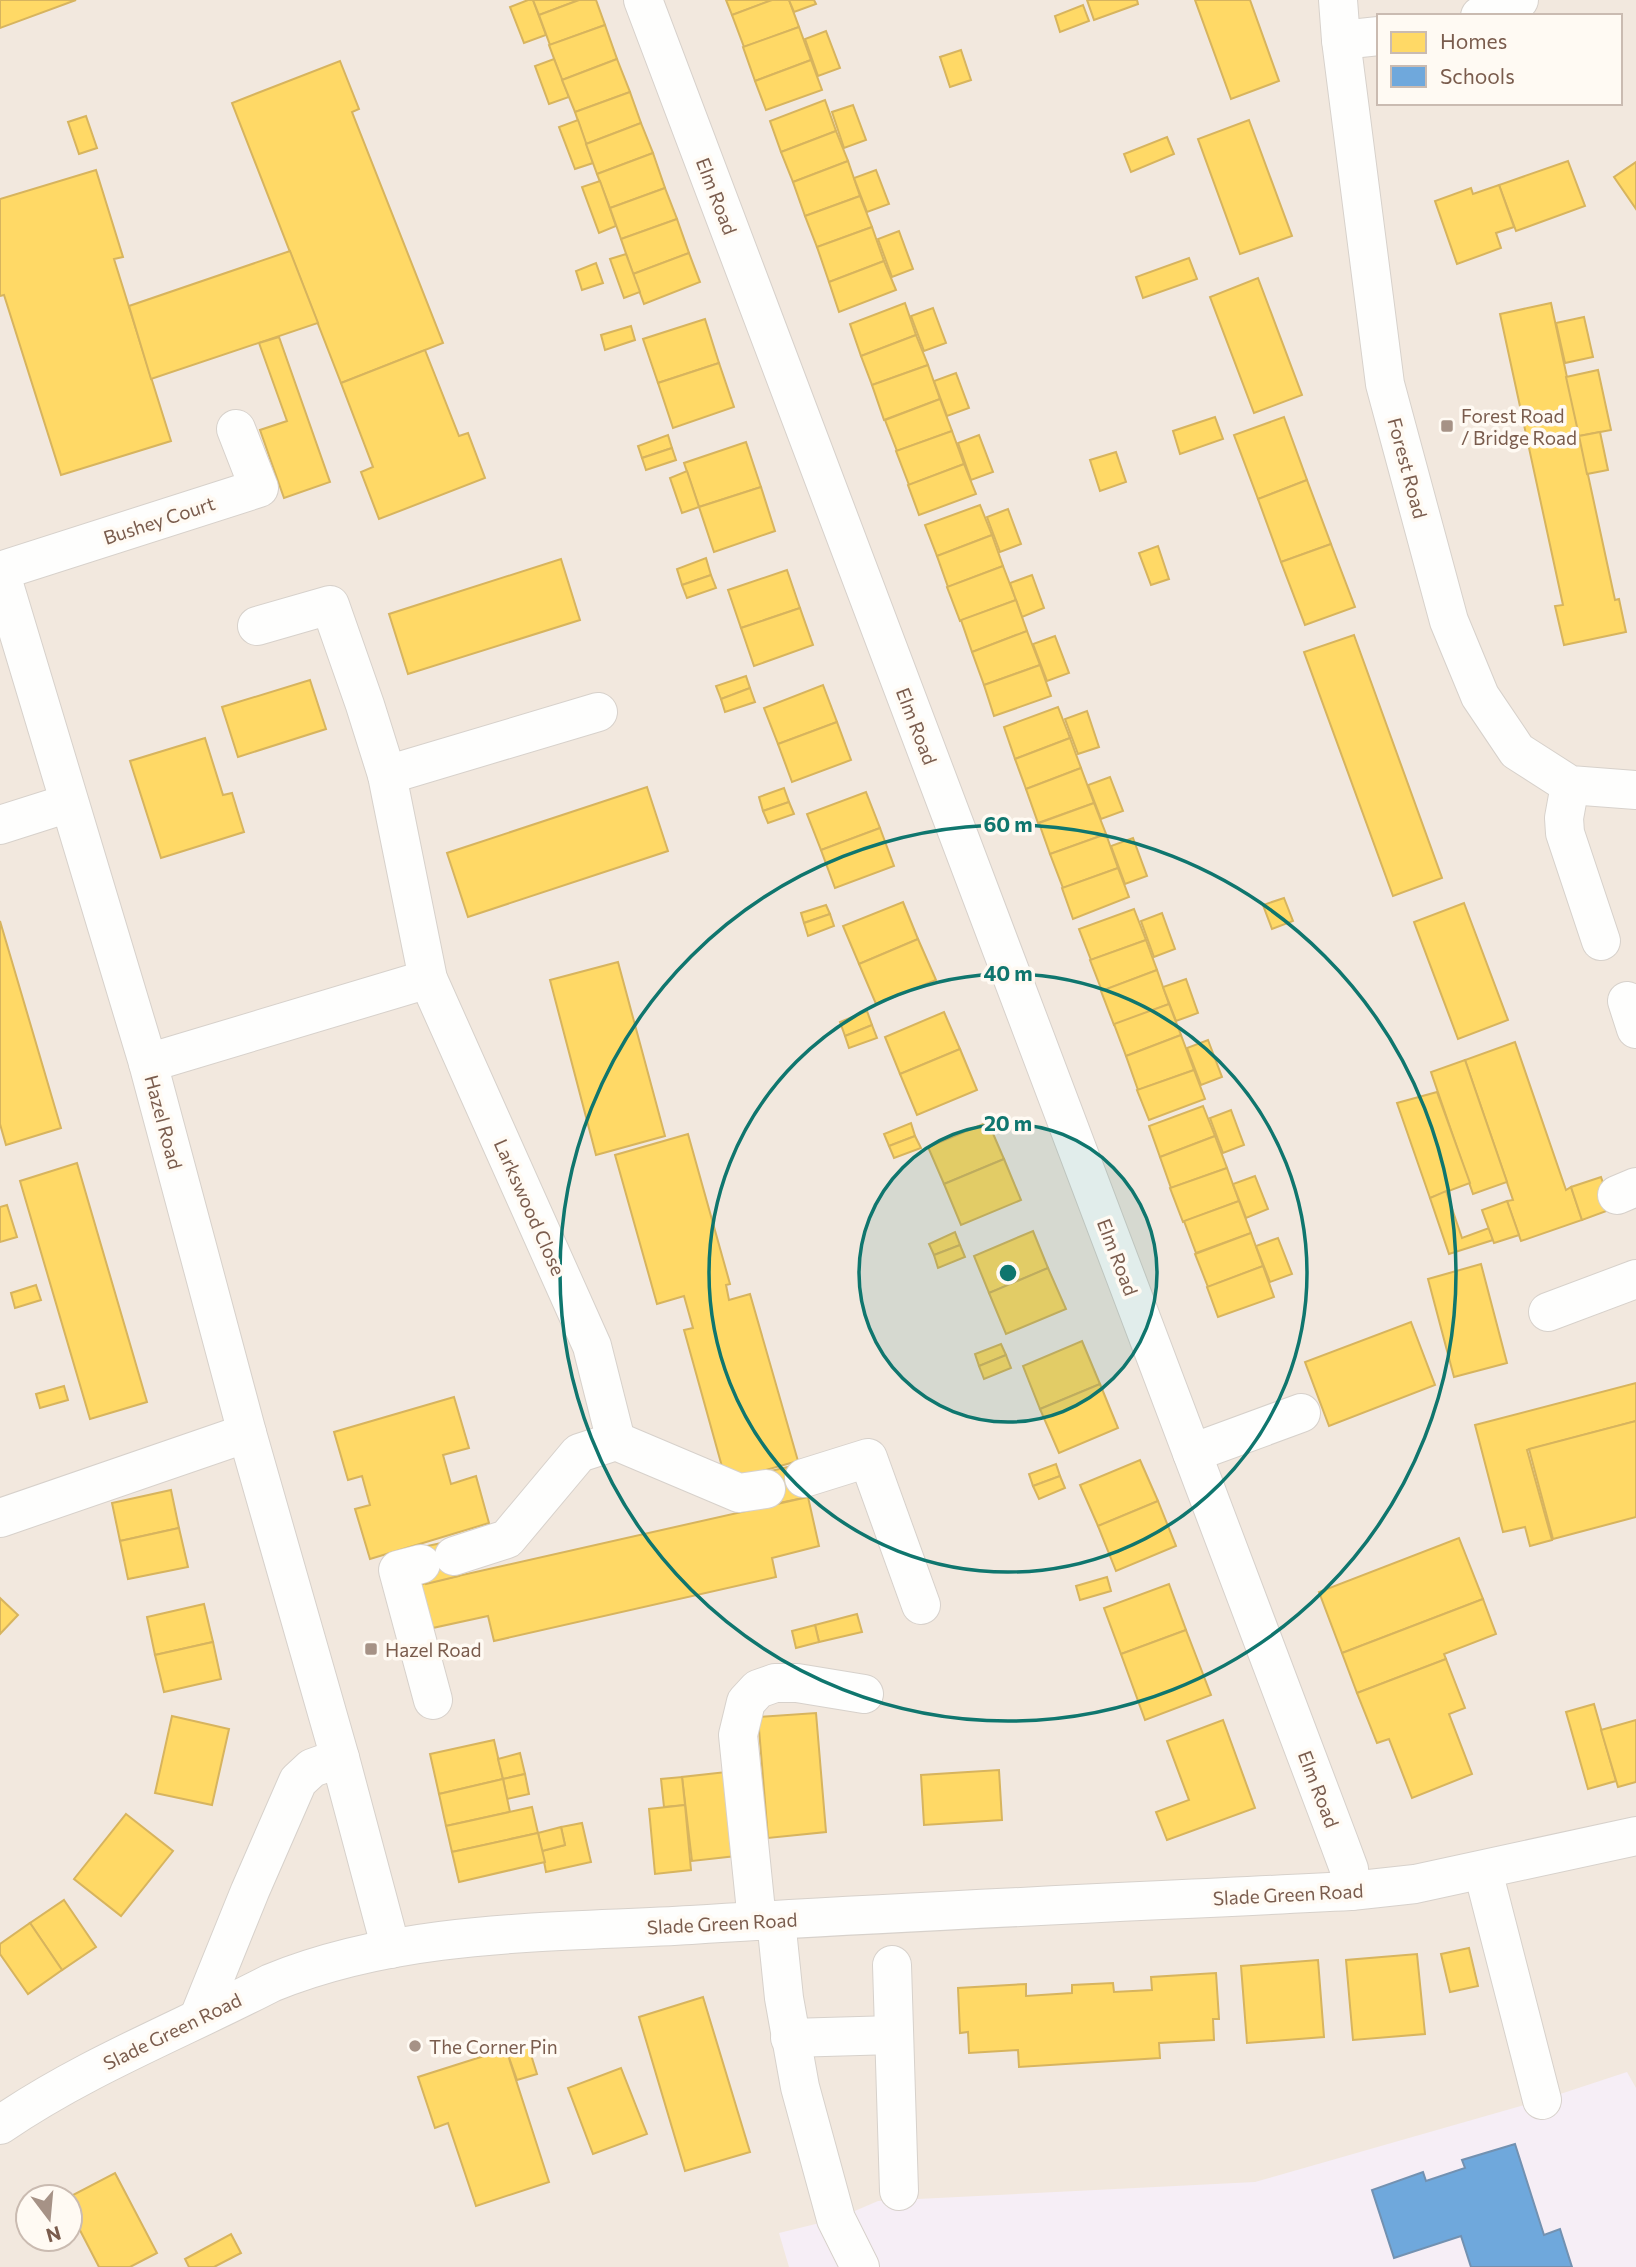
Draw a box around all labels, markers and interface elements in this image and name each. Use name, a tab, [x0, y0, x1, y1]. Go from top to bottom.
legend	[1377, 14, 1622, 105]
text: Homes	[1440, 28, 1507, 53]
text: Schools	[1440, 63, 1515, 88]
street label: Elm Road	[692, 154, 742, 238]
place label: Forest Road / Bridge Road	[1461, 404, 1577, 449]
street label: Forest Road	[1383, 415, 1433, 521]
marker: Forest Road / Bridge Road	[1439, 418, 1455, 434]
street label: Bushey Court	[100, 491, 218, 549]
street label: Elm Road	[892, 684, 942, 768]
text: 60 m	[983, 811, 1033, 836]
text: 40 m	[983, 960, 1033, 985]
street label: Hazel Road	[140, 1072, 188, 1172]
text: 20 m	[984, 1110, 1032, 1135]
street label: Larkswood Close	[490, 1135, 570, 1279]
street label: Elm Road	[1093, 1215, 1143, 1299]
centre of rings	[996, 1261, 1020, 1285]
place label: Hazel Road	[385, 1638, 481, 1661]
marker: Hazel Road	[363, 1641, 379, 1657]
street label: Elm Road	[1294, 1747, 1344, 1831]
street label: Slade Green Road	[1212, 1879, 1364, 1909]
street label: Slade Green Road	[646, 1908, 798, 1938]
street label: Slade Green Road	[99, 1988, 245, 2074]
place label: The Corner Pin	[429, 2035, 558, 2058]
marker: The Corner Pin	[407, 2038, 423, 2054]
north arrow	[14, 2183, 84, 2253]
text: N	[44, 2222, 64, 2248]

